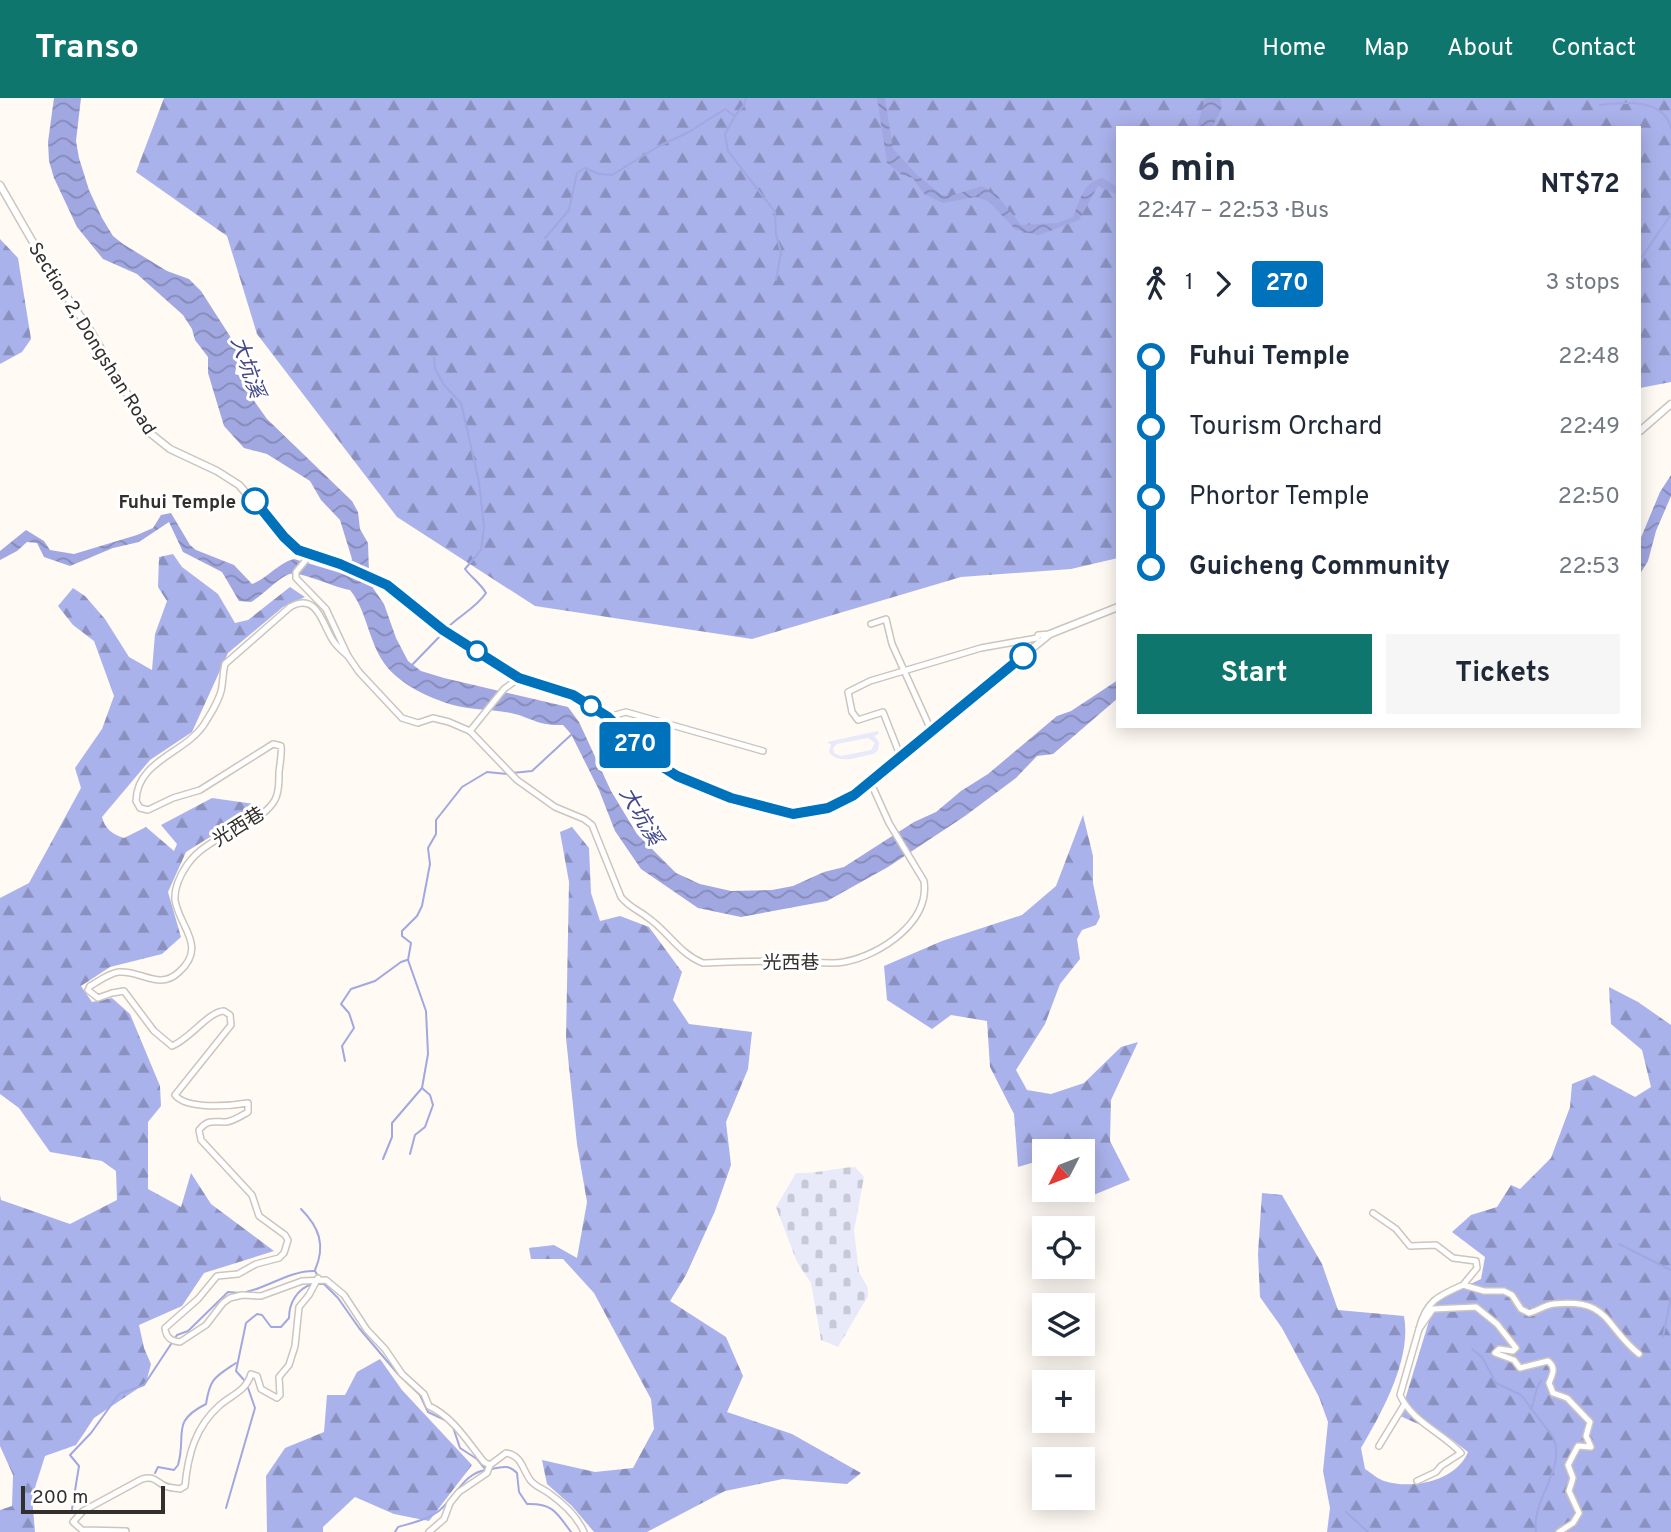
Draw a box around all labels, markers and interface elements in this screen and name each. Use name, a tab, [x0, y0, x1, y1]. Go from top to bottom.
text: Transo	[35, 28, 139, 70]
text: Home	[1262, 34, 1326, 64]
text: Map	[1364, 34, 1409, 64]
text: About	[1447, 34, 1513, 64]
text: Contact	[1551, 34, 1636, 64]
text: 6 min	[1137, 146, 1236, 195]
text: NT$72	[1541, 169, 1620, 202]
text: 22:47 – 22:53 · Bus	[1137, 197, 1329, 226]
street label: Section 2, Dongshan Road	[22, 238, 160, 440]
icon: walk	[1137, 265, 1175, 303]
icon: forward	[1204, 265, 1242, 303]
text: 1	[1185, 269, 1194, 298]
text: 270	[1266, 269, 1309, 299]
text: 3 stops	[1545, 269, 1620, 298]
water label: 大坑溪	[224, 333, 271, 405]
text: Fuhui Temple	[1189, 341, 1350, 374]
text: 22:48	[1558, 343, 1620, 372]
text: Tourism Orchard	[1189, 411, 1382, 444]
text: 22:49	[1559, 413, 1620, 442]
text: Phortor Temple	[1189, 481, 1369, 514]
text: 22:50	[1558, 483, 1620, 512]
marker: Fuhui Temple	[242, 488, 268, 514]
place label: Fuhui Temple	[119, 491, 236, 515]
text: Guicheng Community	[1189, 551, 1450, 584]
text: 22:53	[1559, 553, 1620, 582]
button: Start	[1137, 634, 1372, 714]
button: Tickets	[1386, 634, 1620, 714]
unlabelled marker	[467, 641, 487, 661]
unlabelled marker	[1010, 643, 1036, 669]
unlabelled marker	[581, 696, 601, 716]
line badge: 270	[595, 722, 675, 768]
text: 270	[613, 730, 657, 760]
water label: 大坑溪	[612, 783, 669, 853]
street label: 光西巷	[209, 802, 270, 853]
street label: 光西巷	[762, 952, 820, 976]
north arrow	[1032, 1139, 1096, 1202]
map controls	[1032, 1139, 1095, 1510]
button: locate	[1032, 1216, 1095, 1279]
button: layers	[1032, 1293, 1095, 1356]
button: +	[1032, 1370, 1095, 1433]
button: −	[1032, 1447, 1095, 1510]
scale bar	[21, 1483, 164, 1515]
text: 200 m	[32, 1486, 88, 1510]

